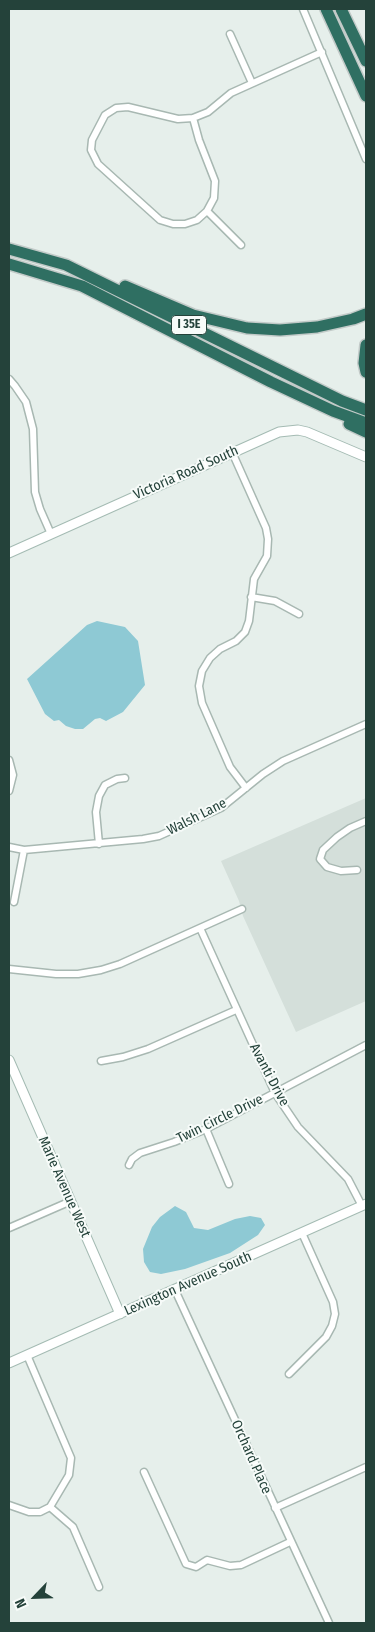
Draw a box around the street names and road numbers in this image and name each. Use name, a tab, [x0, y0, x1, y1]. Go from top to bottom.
road number: I 35E	[172, 316, 206, 334]
street label: Victoria Road South	[131, 442, 241, 504]
street label: Walsh Lane	[165, 795, 229, 839]
street label: Avanti Drive	[245, 1041, 293, 1109]
street label: Twin Circle Drive	[174, 1091, 266, 1147]
street label: Marie Avenue West	[34, 1134, 94, 1240]
street label: Lexington Avenue South	[122, 1248, 254, 1320]
street label: Orchard Place	[227, 1417, 275, 1497]

